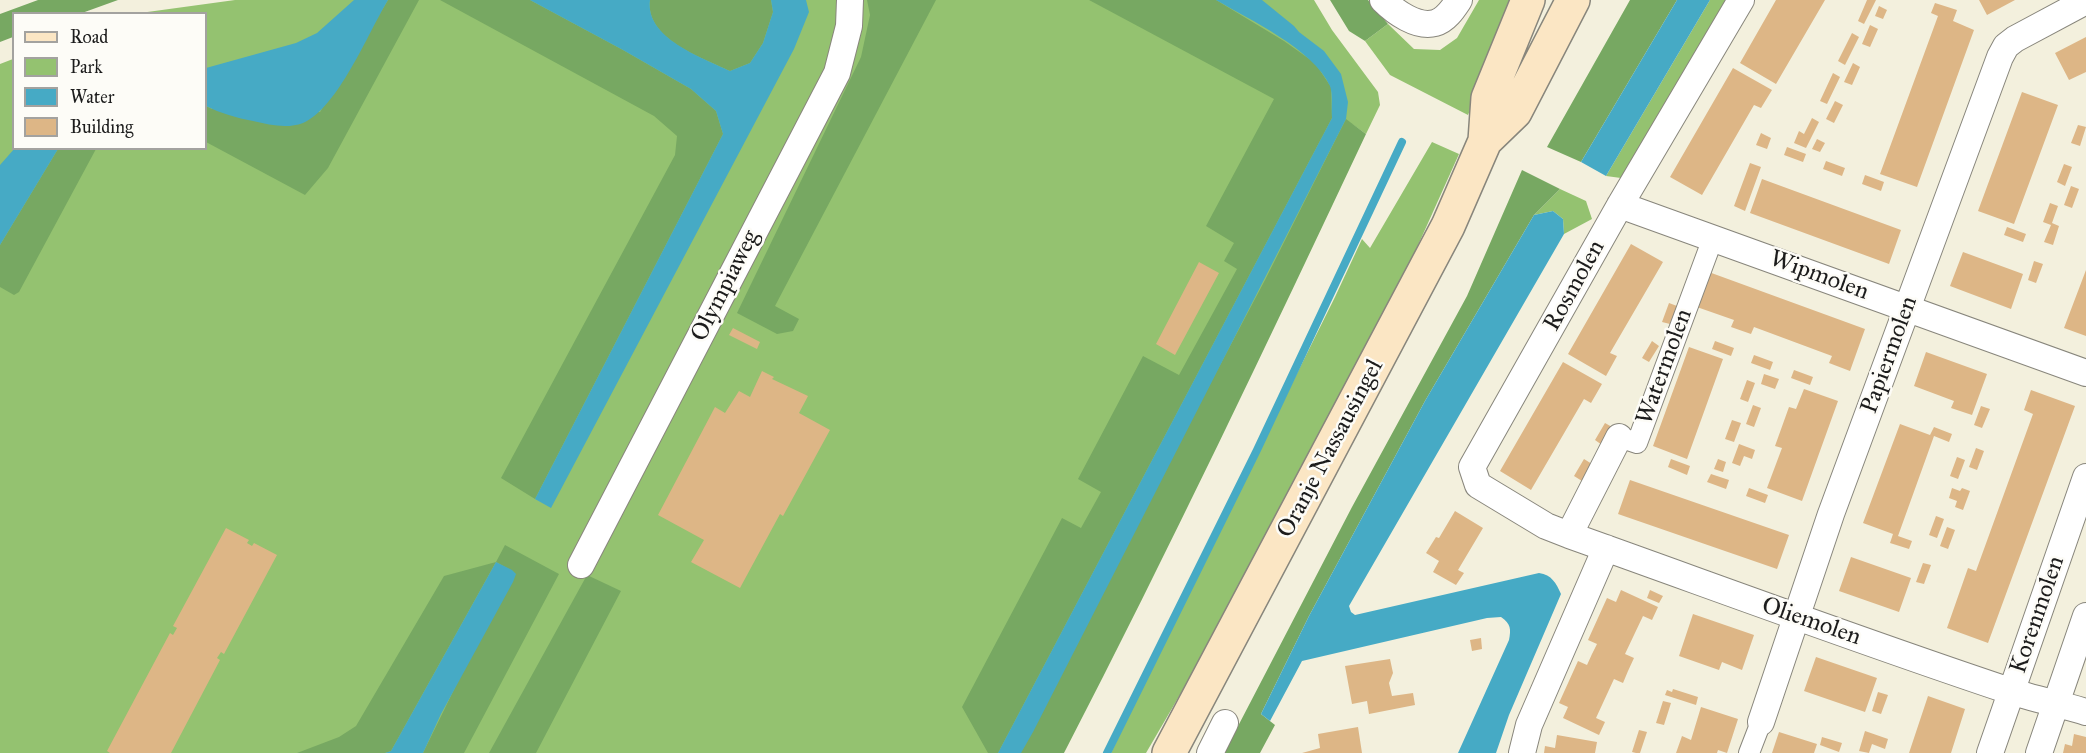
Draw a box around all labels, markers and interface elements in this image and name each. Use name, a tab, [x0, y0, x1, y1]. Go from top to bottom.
legend	[12, 12, 207, 150]
text: Road	[70, 26, 108, 48]
text: Park	[70, 56, 103, 78]
text: Water	[70, 86, 114, 108]
text: Building	[70, 116, 133, 138]
street label: Olympiaweg	[686, 226, 766, 346]
street label: Rosmolen	[1538, 236, 1612, 336]
street label: Wipmolen	[1766, 245, 1872, 307]
street label: Papiermolen	[1856, 292, 1924, 418]
street label: Watermolen	[1631, 305, 1699, 429]
street label: Oranje Nassausingel	[1272, 355, 1390, 543]
street label: Korenmolen	[2004, 552, 2072, 678]
street label: Oliemolen	[1758, 592, 1864, 652]

